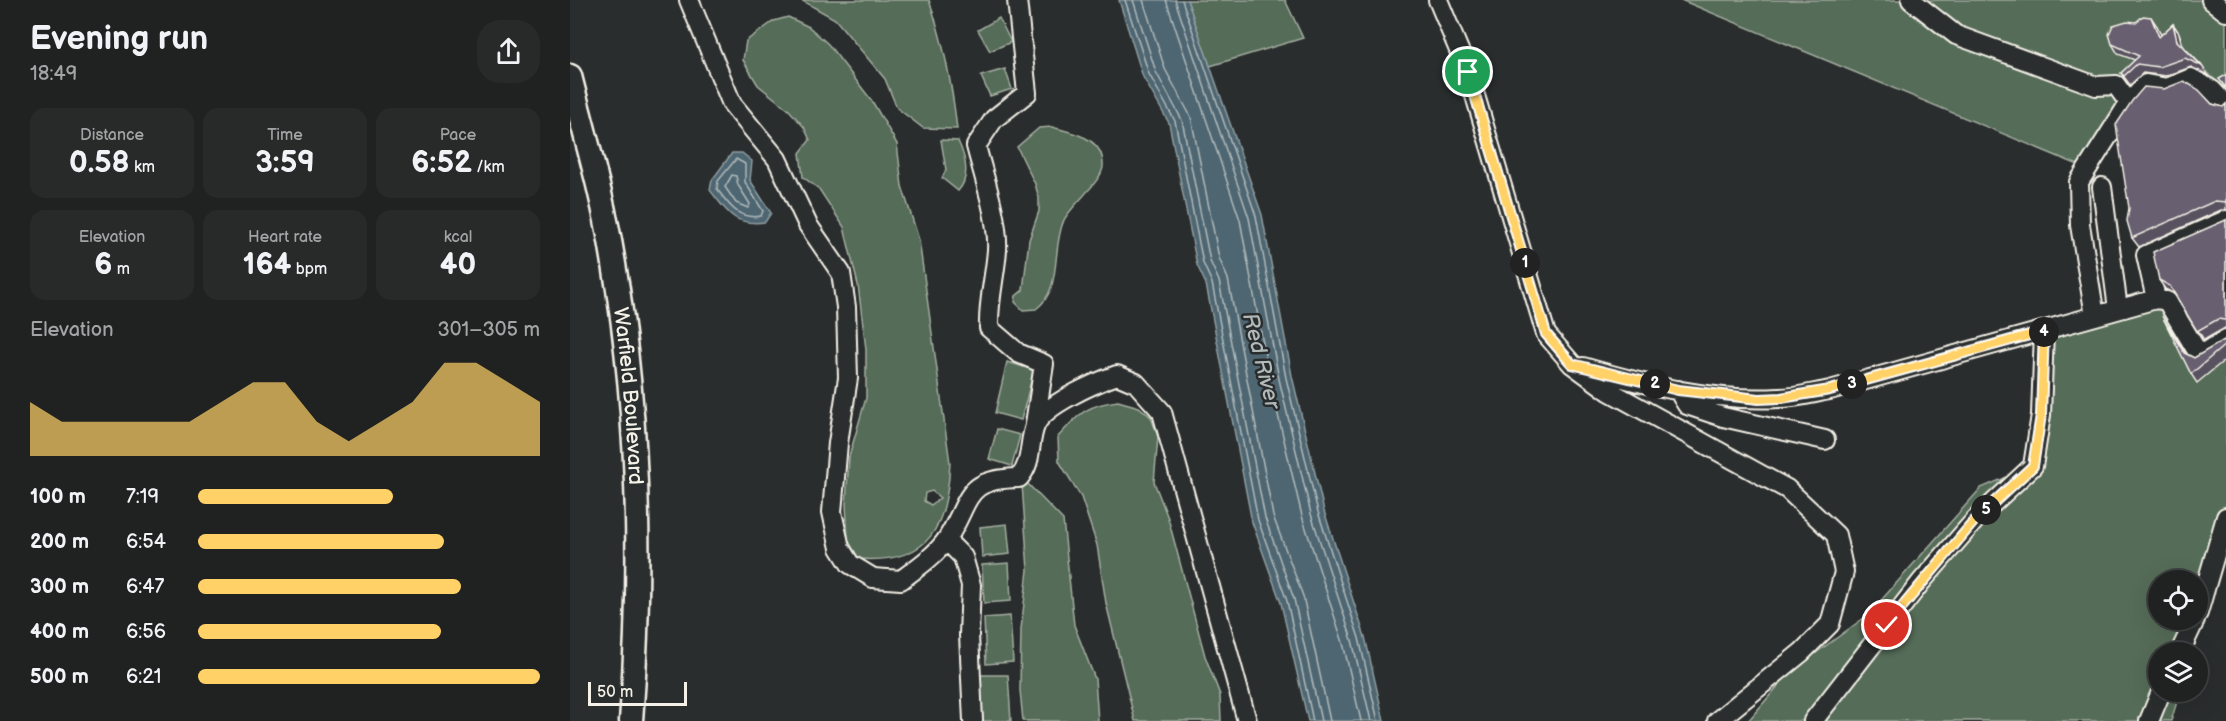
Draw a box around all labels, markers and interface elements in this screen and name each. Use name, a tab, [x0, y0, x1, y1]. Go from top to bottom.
text: Evening run	[30, 19, 208, 59]
button: share	[477, 20, 540, 83]
pin	[1442, 46, 1493, 97]
icon: arrive	[1451, 55, 1484, 88]
text: 18:49	[30, 62, 77, 86]
text: Distance	[80, 126, 144, 145]
text: Time	[267, 126, 303, 145]
text: Pace	[440, 126, 476, 145]
text: 0.58	[69, 145, 130, 181]
text: 3:59	[255, 145, 315, 181]
text: 6:52	[411, 145, 472, 181]
text: km	[130, 158, 155, 177]
text: /km	[472, 158, 505, 177]
text: Elevation	[79, 228, 145, 247]
text: Heart rate	[248, 228, 322, 247]
text: kcal	[444, 228, 472, 247]
text: 6	[94, 247, 112, 283]
text: 164	[243, 247, 291, 283]
text: 40	[440, 247, 476, 283]
pin: 1	[1510, 248, 1540, 278]
text: 1	[1522, 253, 1528, 272]
text: m	[112, 260, 130, 279]
text: bpm	[291, 260, 327, 279]
street label: Warfield Boulevard	[608, 306, 649, 485]
water label: Red River	[1236, 310, 1286, 414]
pin: 4	[2029, 317, 2059, 347]
text: Elevation	[30, 318, 113, 342]
text: 301–305 m	[438, 318, 540, 342]
text: 4	[2039, 322, 2049, 341]
pin: 2	[1640, 369, 1670, 399]
pin: 3	[1837, 369, 1867, 399]
text: 2	[1650, 374, 1660, 393]
text: 3	[1847, 374, 1857, 393]
text: 100 m	[30, 485, 86, 509]
text: 7:19	[126, 485, 159, 509]
pin: 5	[1971, 495, 2001, 525]
text: 5	[1981, 500, 1991, 519]
text: 200 m	[30, 530, 89, 554]
text: 6:54	[126, 530, 166, 554]
map controls	[2148, 570, 2208, 702]
button: locate	[2148, 570, 2208, 630]
text: 300 m	[30, 575, 89, 599]
text: 6:47	[126, 575, 164, 599]
pin	[1861, 599, 1912, 650]
icon: check	[1870, 608, 1903, 641]
text: 400 m	[30, 620, 89, 644]
text: 6:56	[126, 620, 166, 644]
button: layers	[2148, 642, 2208, 702]
text: 500 m	[30, 665, 89, 689]
text: 6:21	[126, 665, 162, 689]
scale bar	[588, 679, 687, 706]
text: 50 m	[597, 683, 633, 702]

